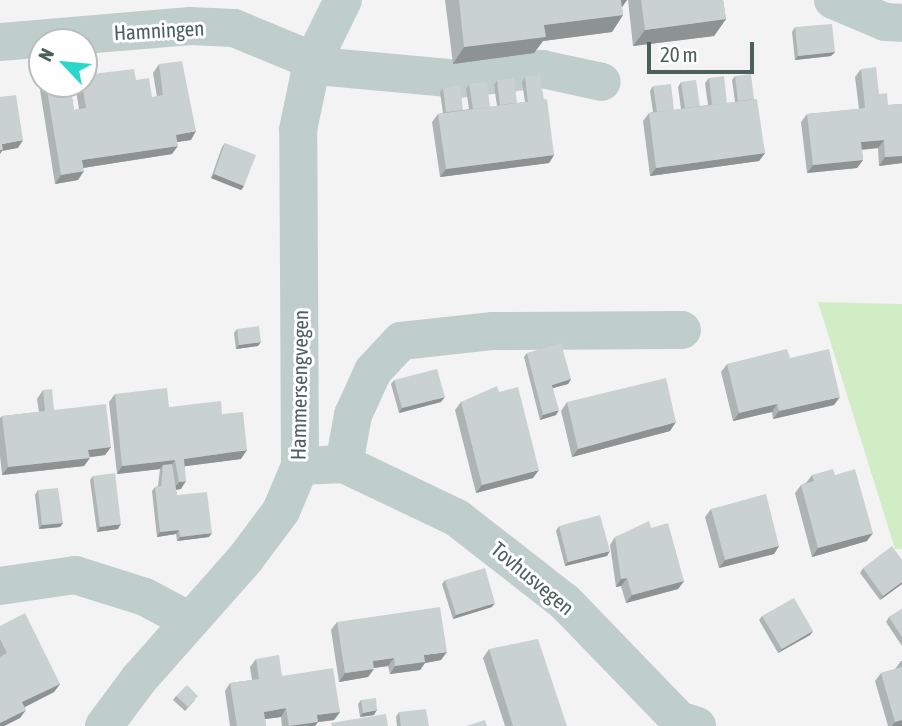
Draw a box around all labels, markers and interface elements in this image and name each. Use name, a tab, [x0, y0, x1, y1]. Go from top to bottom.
street label: Hamningen	[113, 15, 205, 45]
north arrow	[28, 28, 98, 98]
scale bar	[650, 28, 757, 72]
text: 20 m	[660, 42, 698, 66]
text: N	[34, 45, 58, 65]
street label: Hammersengvegen	[285, 310, 313, 460]
street label: Tovhusvegen	[486, 536, 580, 620]

